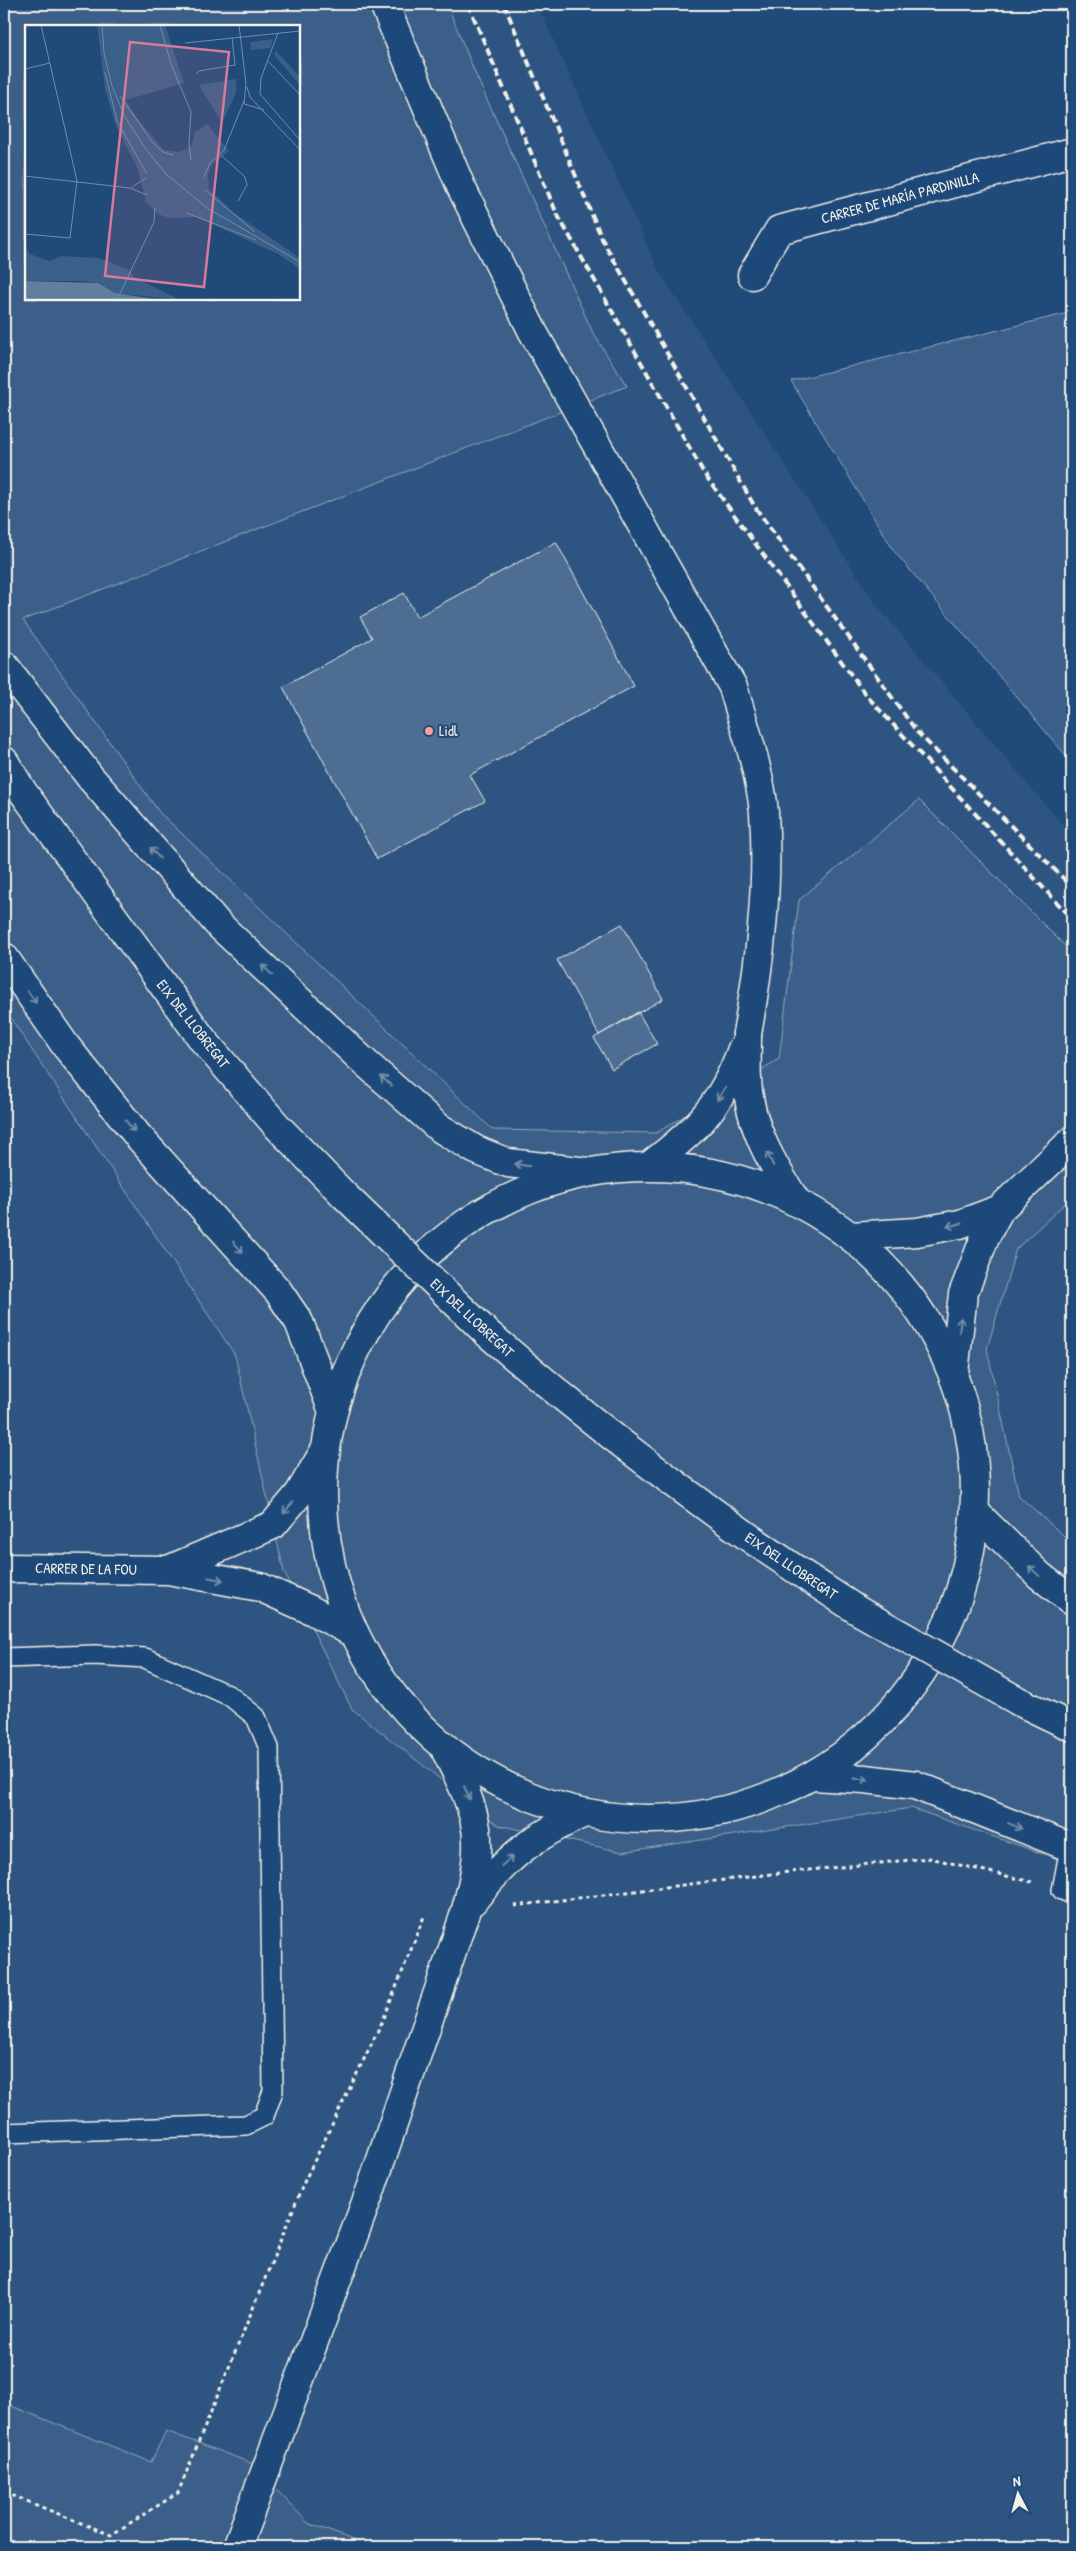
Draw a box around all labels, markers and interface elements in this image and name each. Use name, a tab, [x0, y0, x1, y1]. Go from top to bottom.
inset map	[25, 25, 300, 300]
street label: CARRER DE MARÍA PARDINILLA	[819, 166, 982, 229]
place label: Lidl	[439, 720, 458, 741]
marker: Lidl	[423, 725, 435, 737]
one-way arrow	[149, 846, 161, 859]
one-way arrow	[260, 964, 273, 976]
street label: EIX DEL LLOBREGAT	[152, 975, 235, 1073]
one-way arrow	[27, 989, 37, 1003]
one-way arrow	[379, 1075, 392, 1087]
one-way arrow	[716, 1087, 726, 1101]
one-way arrow	[124, 1119, 135, 1132]
one-way arrow	[765, 1152, 775, 1167]
one-way arrow	[514, 1159, 530, 1169]
one-way arrow	[946, 1221, 962, 1230]
one-way arrow	[232, 1241, 244, 1254]
street label: EIX DEL LLOBREGAT	[426, 1273, 520, 1363]
one-way arrow	[955, 1317, 965, 1333]
one-way arrow	[282, 1501, 293, 1514]
street label: EIX DEL LLOBREGAT	[741, 1527, 843, 1605]
street label: CARRER DE LA FOU	[35, 1557, 137, 1580]
one-way arrow	[1028, 1565, 1041, 1577]
one-way arrow	[208, 1575, 224, 1585]
one-way arrow	[852, 1774, 868, 1783]
one-way arrow	[463, 1785, 472, 1800]
one-way arrow	[1007, 1821, 1022, 1831]
one-way arrow	[500, 1856, 513, 1867]
north arrow	[994, 2468, 1044, 2518]
text: N	[1012, 2471, 1022, 2490]

